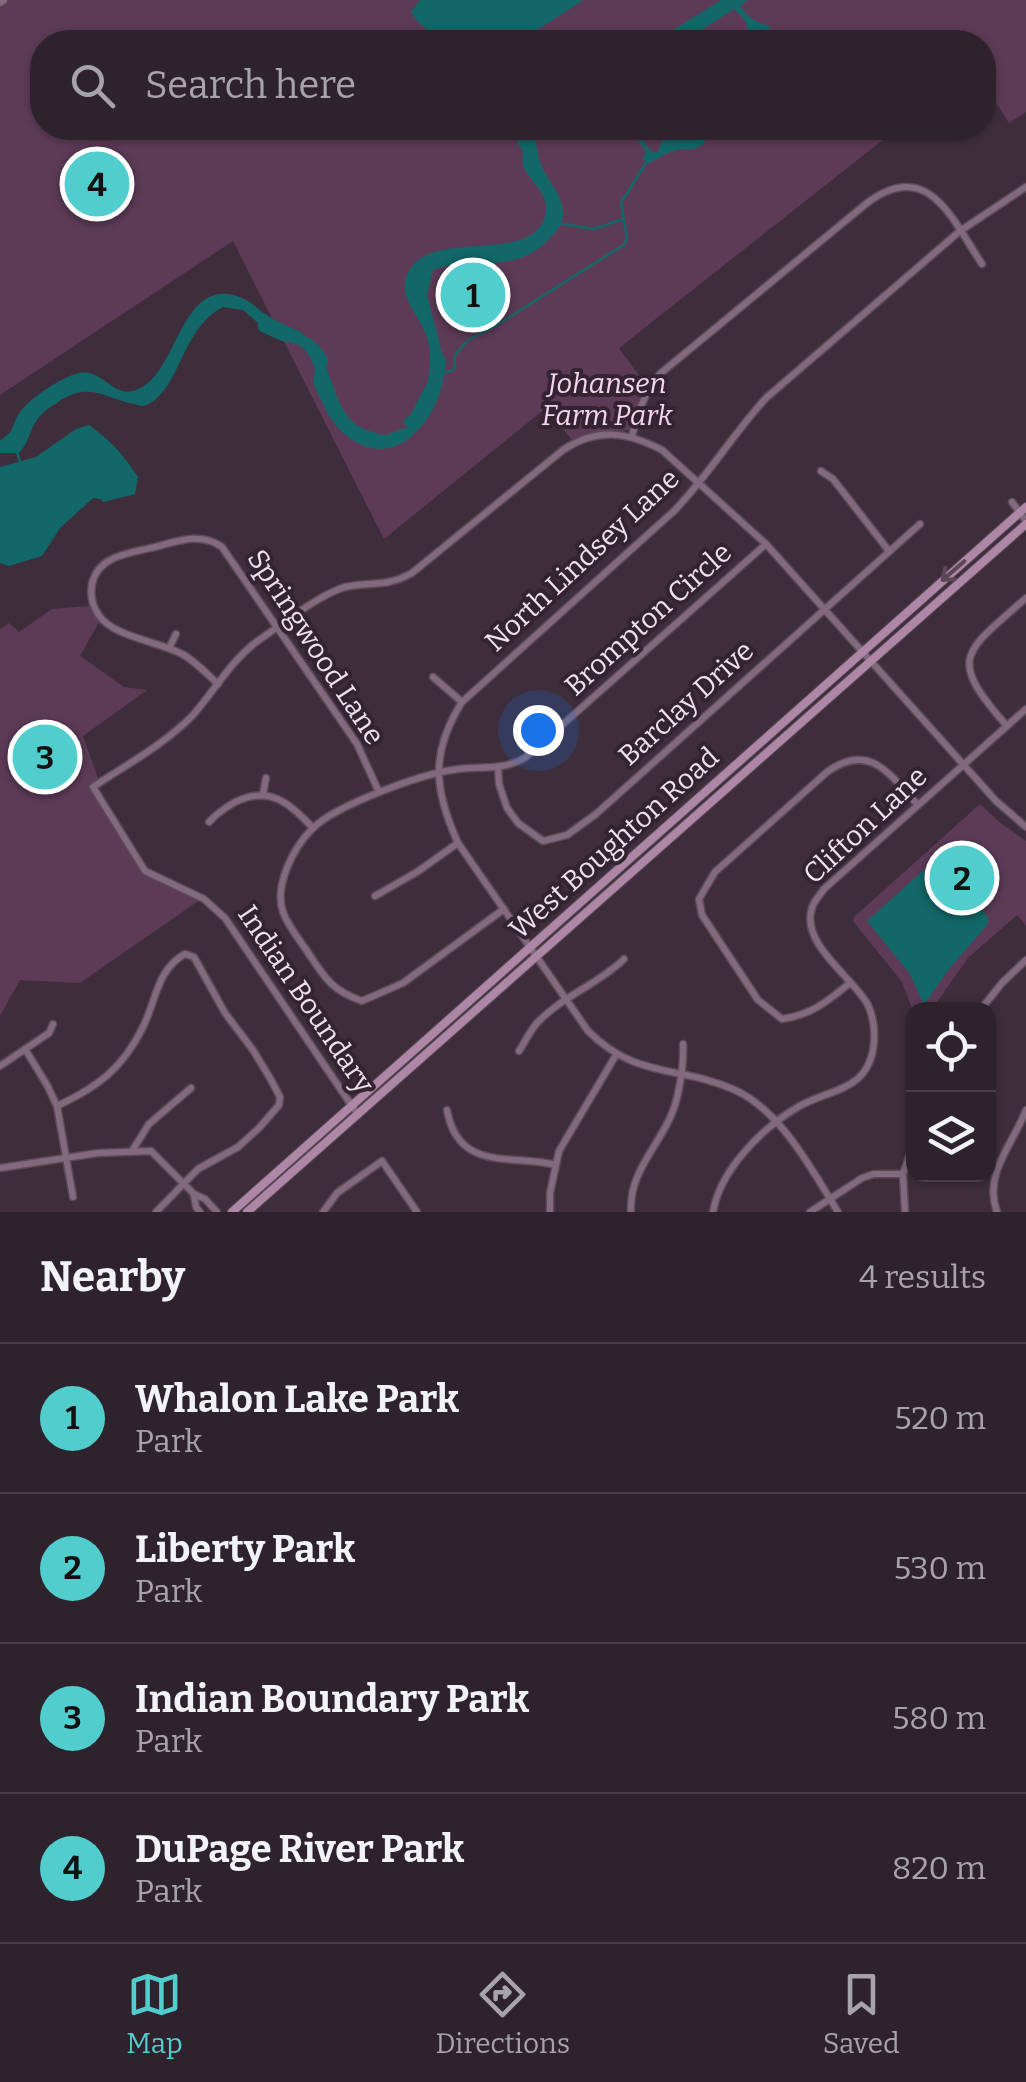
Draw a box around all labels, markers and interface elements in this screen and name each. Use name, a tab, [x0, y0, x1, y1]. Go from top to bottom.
search box	[30, 30, 996, 140]
icon: search	[65, 58, 120, 113]
text: Search here	[145, 62, 356, 108]
pin: 4	[64, 146, 130, 222]
pin: 1	[440, 258, 506, 332]
park label: Johansen Farm Park	[541, 367, 673, 432]
street label: North Lindsey Lane	[478, 462, 686, 658]
street label: Brompton Circle	[558, 536, 738, 702]
street label: Springwood Lane	[241, 543, 391, 751]
one-way arrow	[941, 560, 966, 583]
street label: Barclay Drive	[612, 634, 760, 772]
your location	[513, 705, 564, 756]
pin: 3	[12, 720, 78, 794]
street label: West Boughton Road	[503, 740, 725, 946]
street label: Clifton Lane	[797, 760, 933, 890]
pin: 2	[930, 840, 994, 916]
street label: Indian Boundary	[231, 899, 381, 1099]
map controls	[906, 1002, 996, 1182]
button: locate	[906, 1002, 996, 1092]
button: layers	[906, 1092, 996, 1182]
text: Nearby	[40, 1252, 185, 1302]
text: 4 results	[859, 1258, 986, 1296]
text: Whalon Lake Park	[135, 1376, 459, 1422]
text: 1	[66, 1399, 79, 1437]
text: 520 m	[895, 1399, 986, 1437]
text: Park	[135, 1422, 202, 1460]
text: Liberty Park	[135, 1526, 355, 1572]
text: 2	[63, 1549, 82, 1587]
text: 530 m	[894, 1549, 986, 1587]
text: Park	[135, 1572, 202, 1610]
text: Indian Boundary Park	[135, 1676, 529, 1722]
text: 3	[63, 1699, 82, 1737]
text: 580 m	[892, 1699, 986, 1737]
text: Park	[135, 1722, 202, 1760]
text: DuPage River Park	[135, 1826, 464, 1872]
text: 4	[63, 1849, 82, 1887]
text: 820 m	[892, 1849, 986, 1887]
text: Park	[135, 1872, 202, 1910]
tab: Map	[126, 1967, 183, 2060]
tab: Directions	[435, 1967, 570, 2060]
tab: Saved	[823, 1967, 900, 2060]

